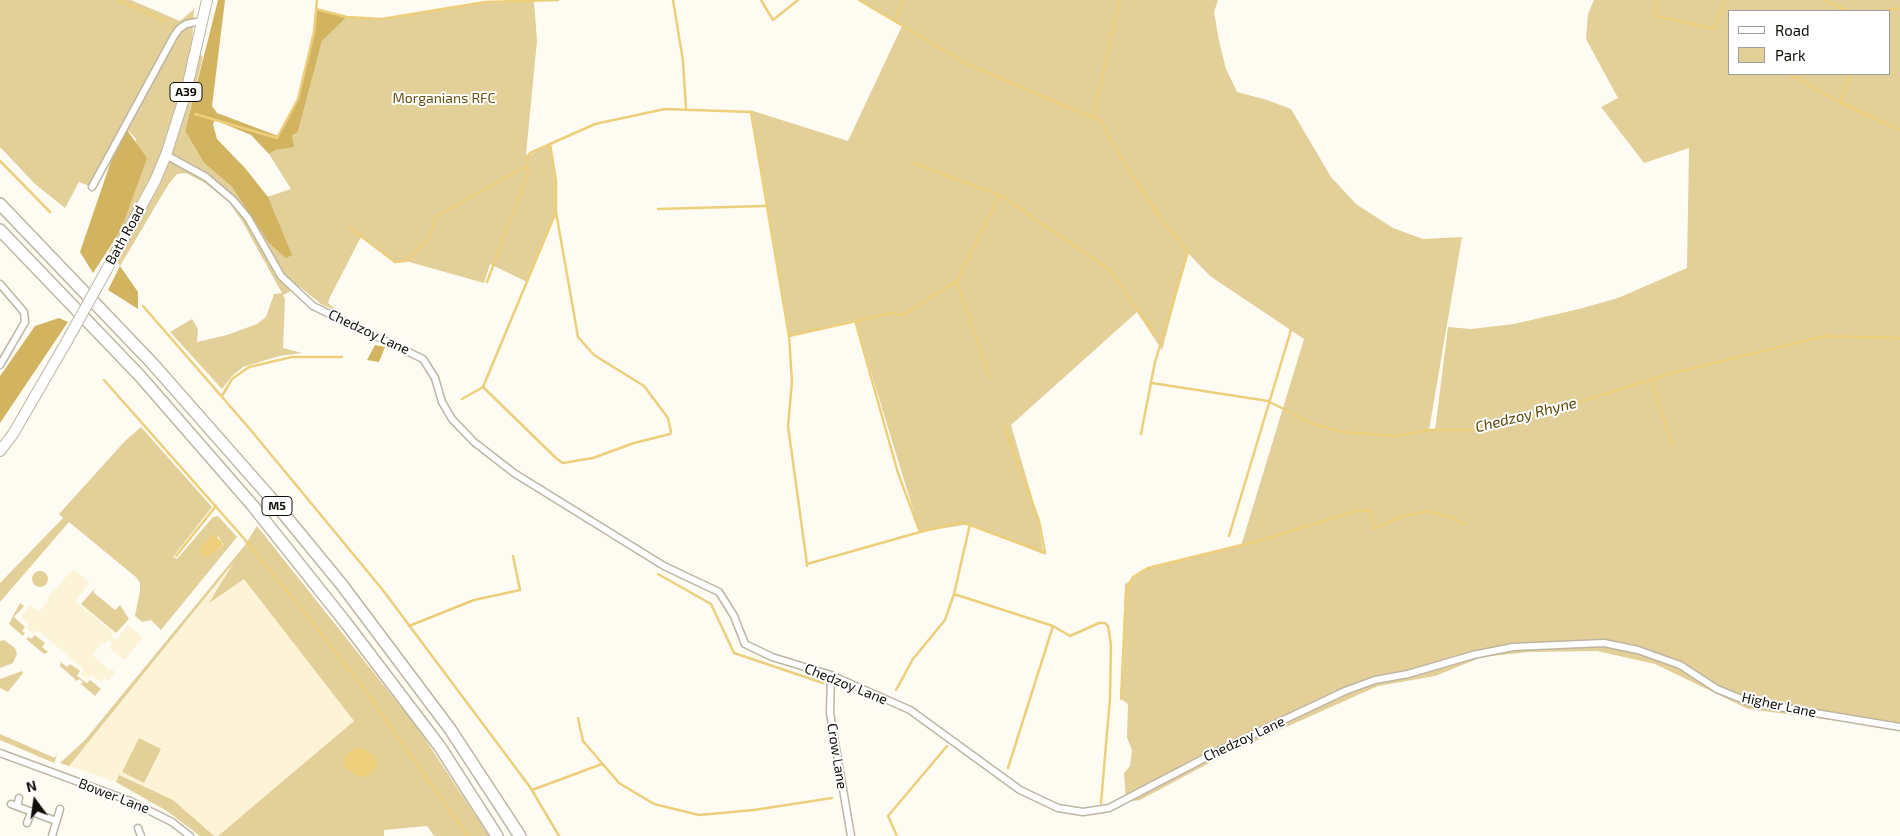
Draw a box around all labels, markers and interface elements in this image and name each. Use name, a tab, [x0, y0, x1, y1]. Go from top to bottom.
legend	[1728, 10, 1890, 75]
text: Road	[1775, 21, 1810, 39]
text: Park	[1775, 46, 1806, 64]
road number: A39	[170, 82, 202, 101]
park label: Morganians RFC	[393, 90, 495, 106]
street label: Bath Road	[102, 202, 148, 268]
street label: Chedzoy Lane	[326, 306, 412, 358]
water label: Chedzoy Rhyne	[1473, 394, 1579, 436]
road number: M5	[262, 496, 292, 516]
street label: Chedzoy Lane	[802, 660, 890, 708]
street label: Higher Lane	[1740, 689, 1818, 721]
street label: Chedzoy Lane	[1201, 713, 1287, 765]
street label: Crow Lane	[824, 722, 850, 790]
street label: Bower Lane	[76, 775, 152, 817]
north arrow	[10, 776, 60, 826]
text: N	[24, 776, 38, 795]

